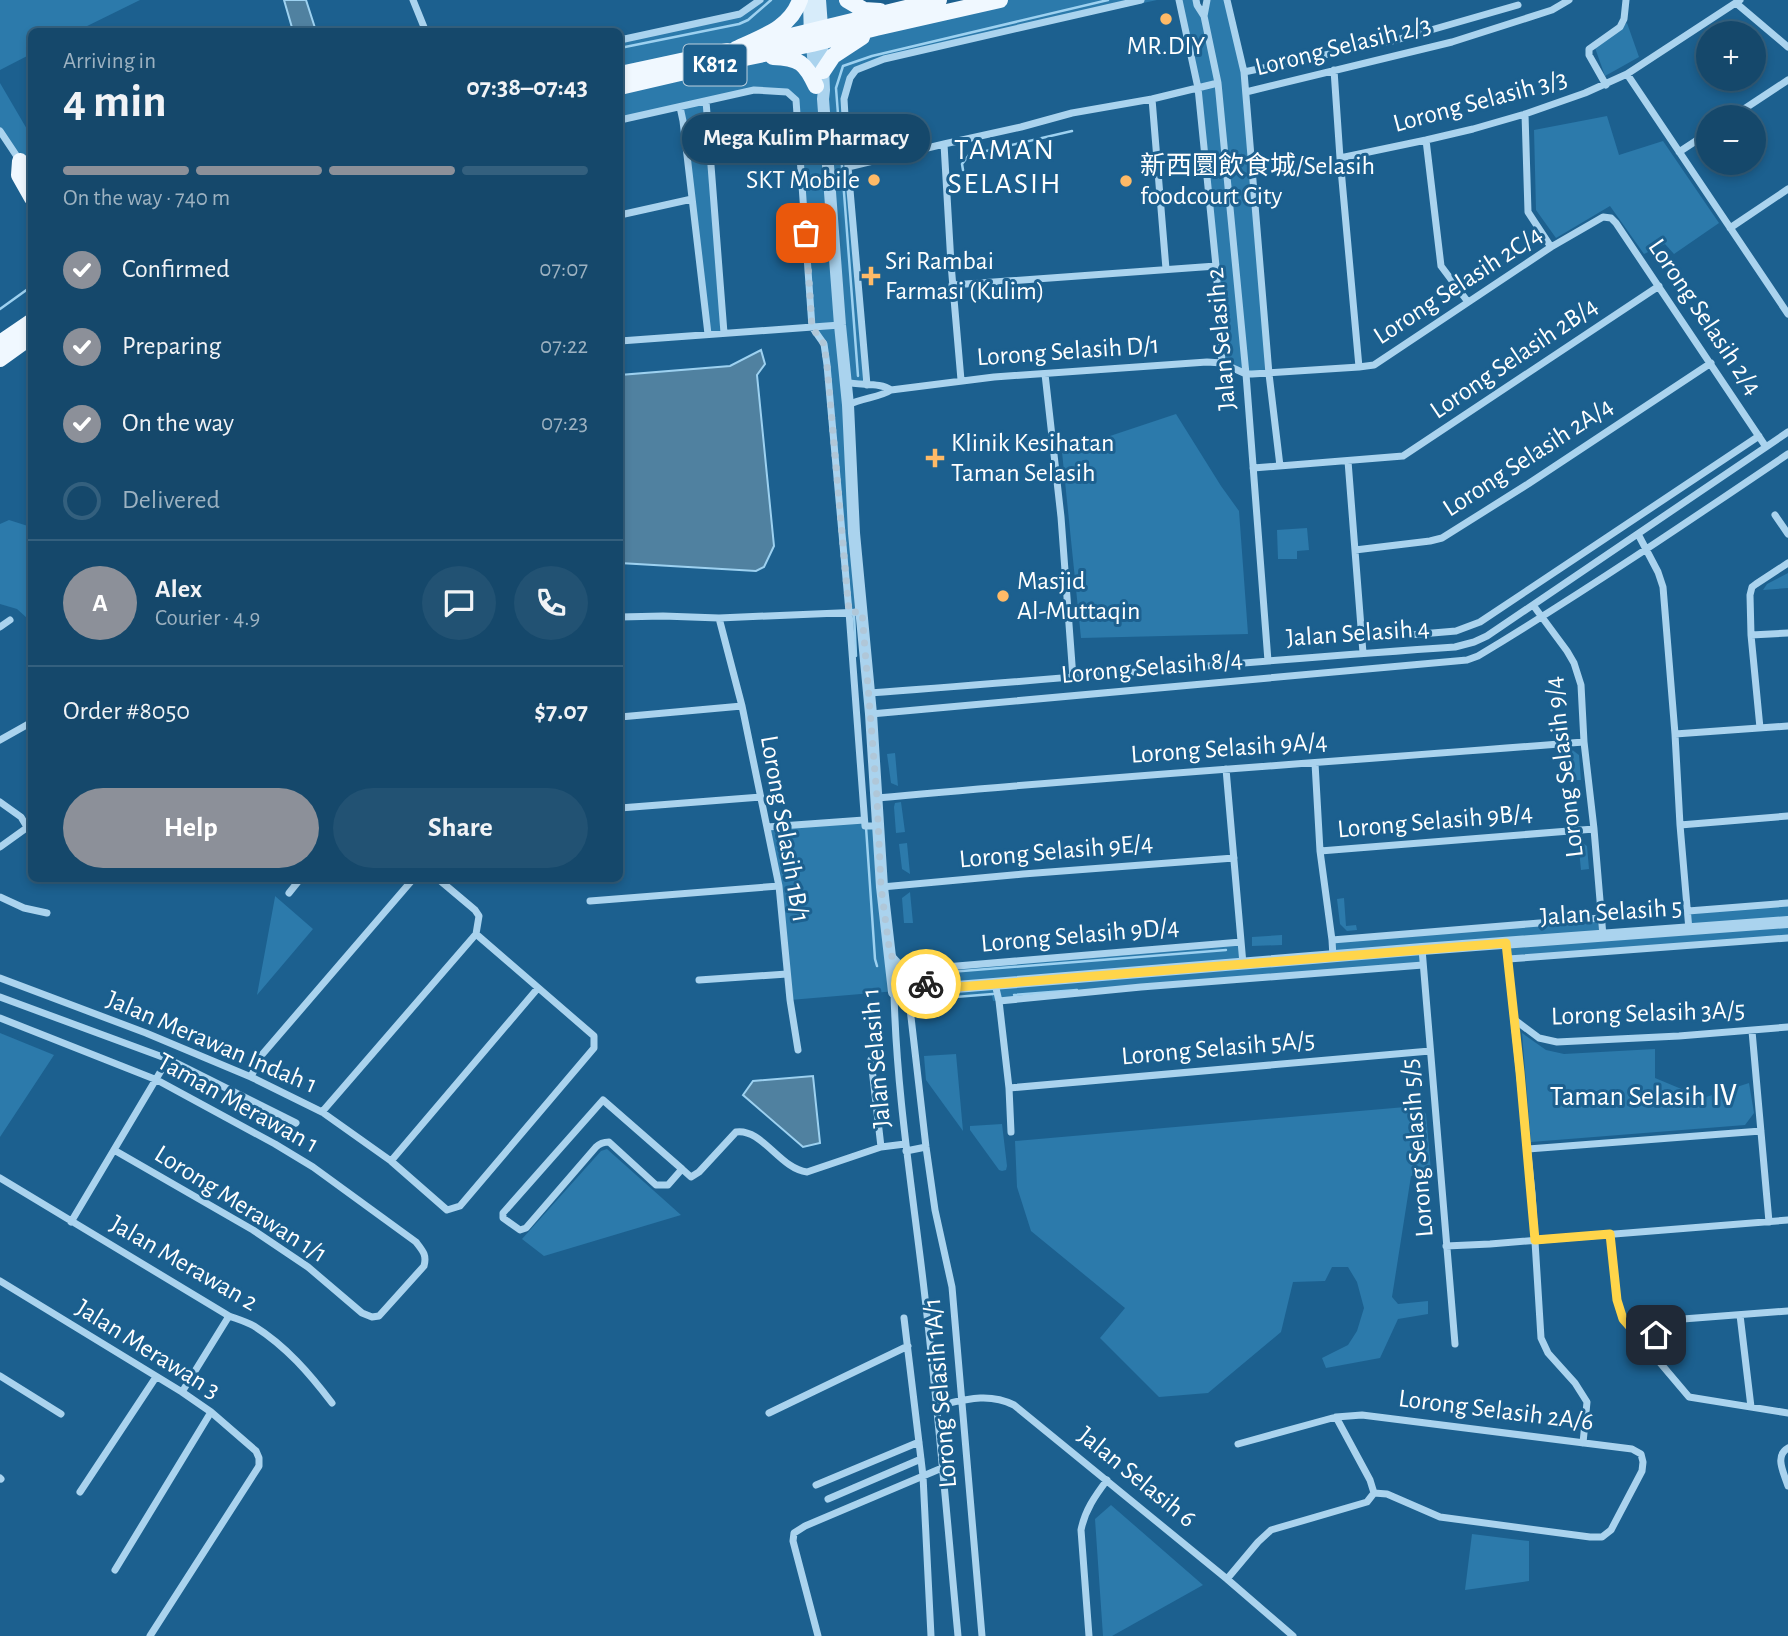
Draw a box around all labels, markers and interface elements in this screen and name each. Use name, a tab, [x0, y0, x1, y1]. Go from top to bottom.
marker: MR.DIY	[1158, 11, 1174, 27]
street label: Lorong Selasih 2/3	[1252, 12, 1434, 80]
map controls	[1696, 21, 1766, 175]
button: +	[1696, 21, 1766, 91]
place label: MR.DIY	[1127, 33, 1205, 59]
road number: K812	[684, 44, 746, 86]
text: Arriving in	[63, 50, 156, 73]
street label: Lorong Selasih 3/3	[1390, 65, 1570, 137]
text: 07:38–07:43	[466, 74, 588, 100]
text: 4 min	[63, 79, 167, 125]
button: −	[1696, 105, 1766, 175]
callout: Mega Kulim Pharmacy	[682, 114, 930, 163]
text: Mega Kulim Pharmacy	[703, 127, 909, 150]
district label: TAMAN SELASIH	[947, 135, 1063, 199]
place label: 新西圜飲食城/Selasih foodcourt City	[1140, 152, 1375, 209]
place label: SKT Mobile	[746, 167, 860, 193]
marker: SKT Mobile	[866, 172, 882, 188]
marker: 新西圜飲食城/Selasih foodcourt City	[1118, 173, 1134, 189]
text: On the way · 740 m	[63, 187, 230, 210]
pin	[776, 203, 836, 263]
icon: bag	[787, 214, 825, 252]
street label: Lorong Selasih 2C/4	[1369, 221, 1547, 349]
street label: Lorong Selasih 2/4	[1643, 234, 1767, 400]
place label: Sri Rambai Farmasi (Kulim)	[885, 248, 1045, 304]
icon: check	[63, 251, 101, 289]
text: Confirmed	[122, 256, 230, 282]
text: 07:07	[539, 258, 588, 281]
street label: Jalan Selasih 2	[1202, 266, 1240, 411]
marker: Sri Rambai Farmasi (Kulim)	[863, 268, 879, 284]
street label: Lorong Selasih 2B/4	[1426, 292, 1602, 424]
icon: check	[63, 328, 101, 366]
street label: Lorong Selasih D/1	[976, 332, 1160, 370]
text: Preparing	[122, 333, 221, 359]
text: 07:22	[540, 335, 588, 358]
street label: Lorong Selasih 2A/4	[1438, 392, 1618, 522]
icon: check	[63, 405, 101, 443]
text: On the way	[122, 410, 234, 436]
text: 07:23	[541, 412, 588, 435]
place label: Klinik Kesihatan Taman Selasih	[951, 430, 1114, 486]
marker: Klinik Kesihatan Taman Selasih	[925, 448, 945, 468]
text: Delivered	[122, 487, 220, 513]
button: chat	[422, 566, 496, 640]
button: phone	[514, 566, 588, 640]
place label: Masjid Al-Muttaqin	[1017, 568, 1140, 624]
text: Alex	[155, 576, 202, 602]
marker: Masjid Al-Muttaqin	[995, 588, 1011, 604]
text: A	[92, 590, 108, 616]
text: Courier · 4.9	[155, 607, 260, 630]
street label: Jalan Selasih 4	[1285, 615, 1431, 651]
street label: Lorong Selasih 8/4	[1060, 646, 1244, 688]
street label: Lorong Selasih 9/4	[1540, 675, 1588, 859]
text: Order #8050	[63, 698, 190, 724]
text: $7.07	[534, 698, 588, 724]
street label: Lorong Selasih 9A/4	[1130, 728, 1328, 768]
street label: Lorong Selasih 1B/1	[756, 733, 814, 925]
button: Help	[63, 788, 319, 868]
button: Share	[333, 788, 588, 868]
street label: Lorong Selasih 9B/4	[1336, 799, 1534, 843]
street label: Lorong Selasih 9E/4	[958, 830, 1154, 872]
street label: Jalan Selasih 5	[1539, 894, 1683, 930]
street label: Lorong Selasih 9D/4	[980, 913, 1180, 957]
courier	[891, 949, 961, 1019]
icon: bike	[907, 965, 945, 1003]
street label: Jalan Merawan Indah 1	[103, 986, 321, 1098]
street label: Jalan Selasih 1	[857, 987, 895, 1129]
street label: Lorong Selasih 3A/5	[1551, 997, 1745, 1029]
street label: Lorong Selasih 5A/5	[1120, 1027, 1316, 1069]
street label: Taman Merawan 1	[153, 1048, 323, 1158]
street label: Lorong Selasih 5/5	[1396, 1058, 1438, 1238]
district label: Taman Selasih Ⅳ	[1550, 1083, 1738, 1111]
street label: Lorong Merawan 1/1	[150, 1141, 332, 1267]
street label: Jalan Merawan 2	[106, 1210, 262, 1316]
street label: Jalan Merawan 3	[71, 1294, 225, 1404]
street label: Lorong Selasih 1A/1	[919, 1297, 961, 1489]
pin	[1626, 1305, 1686, 1365]
icon: home	[1637, 1316, 1675, 1354]
street label: Lorong Selasih 2A/6	[1397, 1385, 1595, 1435]
street label: Jalan Selasih 6	[1073, 1422, 1201, 1532]

